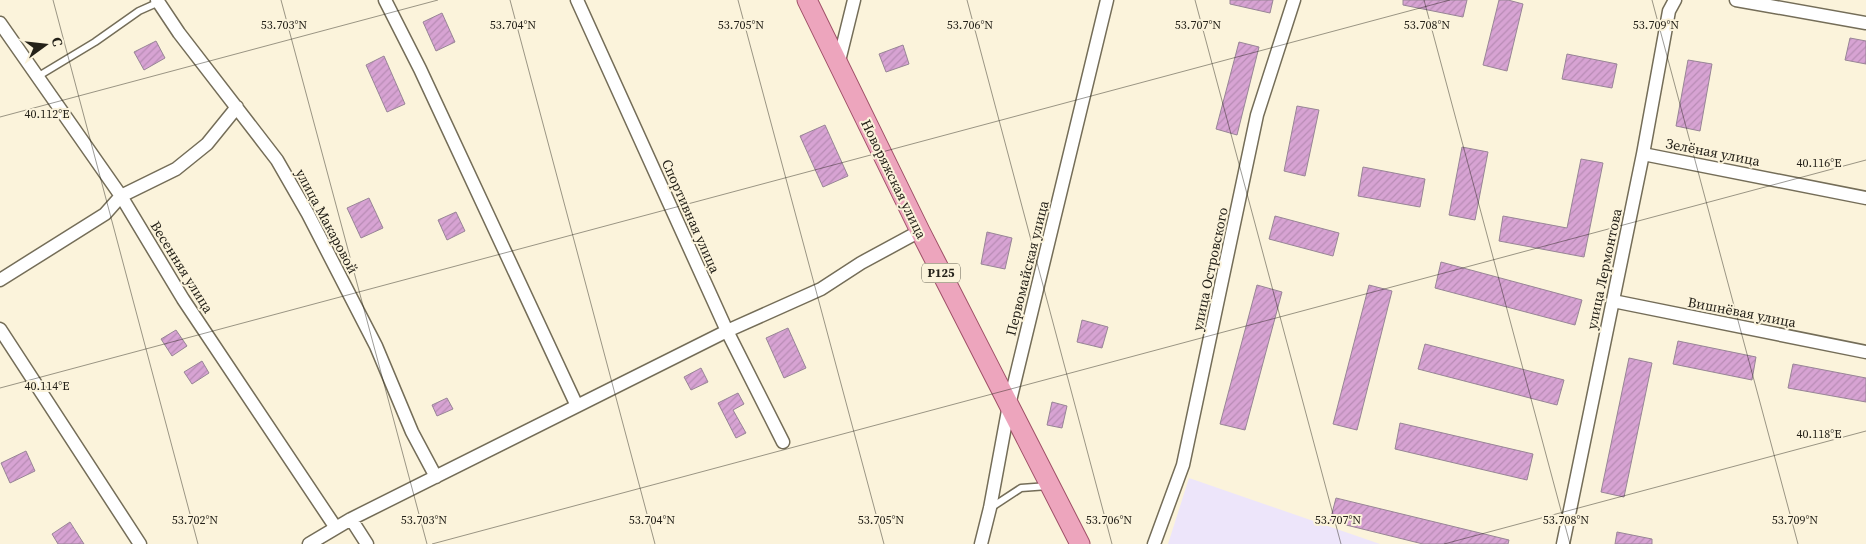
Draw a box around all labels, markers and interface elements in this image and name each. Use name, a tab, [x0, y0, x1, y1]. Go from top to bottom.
text: 53.703°N	[261, 17, 307, 33]
text: 53.704°N	[490, 17, 536, 33]
text: 53.705°N	[718, 17, 764, 33]
text: 53.706°N	[947, 17, 993, 33]
text: 53.707°N	[1175, 17, 1221, 33]
text: 53.708°N	[1404, 17, 1450, 33]
text: 53.709°N	[1633, 17, 1679, 33]
north arrow	[20, 20, 70, 70]
text: С	[47, 35, 68, 49]
text: 40.112°E	[25, 106, 69, 122]
street label: Новоряжская улица	[856, 116, 932, 243]
street label: Зелёная улица	[1664, 133, 1763, 171]
text: 40.116°E	[1797, 155, 1841, 171]
street label: Спортивная улица	[657, 156, 725, 277]
street label: улица Макаровой	[291, 165, 363, 277]
street label: Первомайская улица	[1001, 197, 1054, 338]
street label: улица Островского	[1187, 205, 1233, 333]
street label: улица Лермонтова	[1581, 206, 1627, 331]
street label: Весенняя улица	[146, 217, 219, 318]
road number: Р125	[922, 264, 960, 282]
street label: Вишнёвая улица	[1686, 292, 1799, 332]
text: 40.114°E	[25, 378, 69, 394]
text: 40.118°E	[1797, 426, 1841, 442]
text: 53.702°N	[172, 512, 218, 528]
text: 53.703°N	[401, 512, 447, 528]
text: 53.704°N	[629, 512, 675, 528]
text: 53.705°N	[858, 512, 904, 528]
text: 53.706°N	[1086, 512, 1132, 528]
text: 53.707°N	[1315, 512, 1361, 528]
text: 53.708°N	[1543, 512, 1589, 528]
text: 53.709°N	[1772, 512, 1818, 528]

